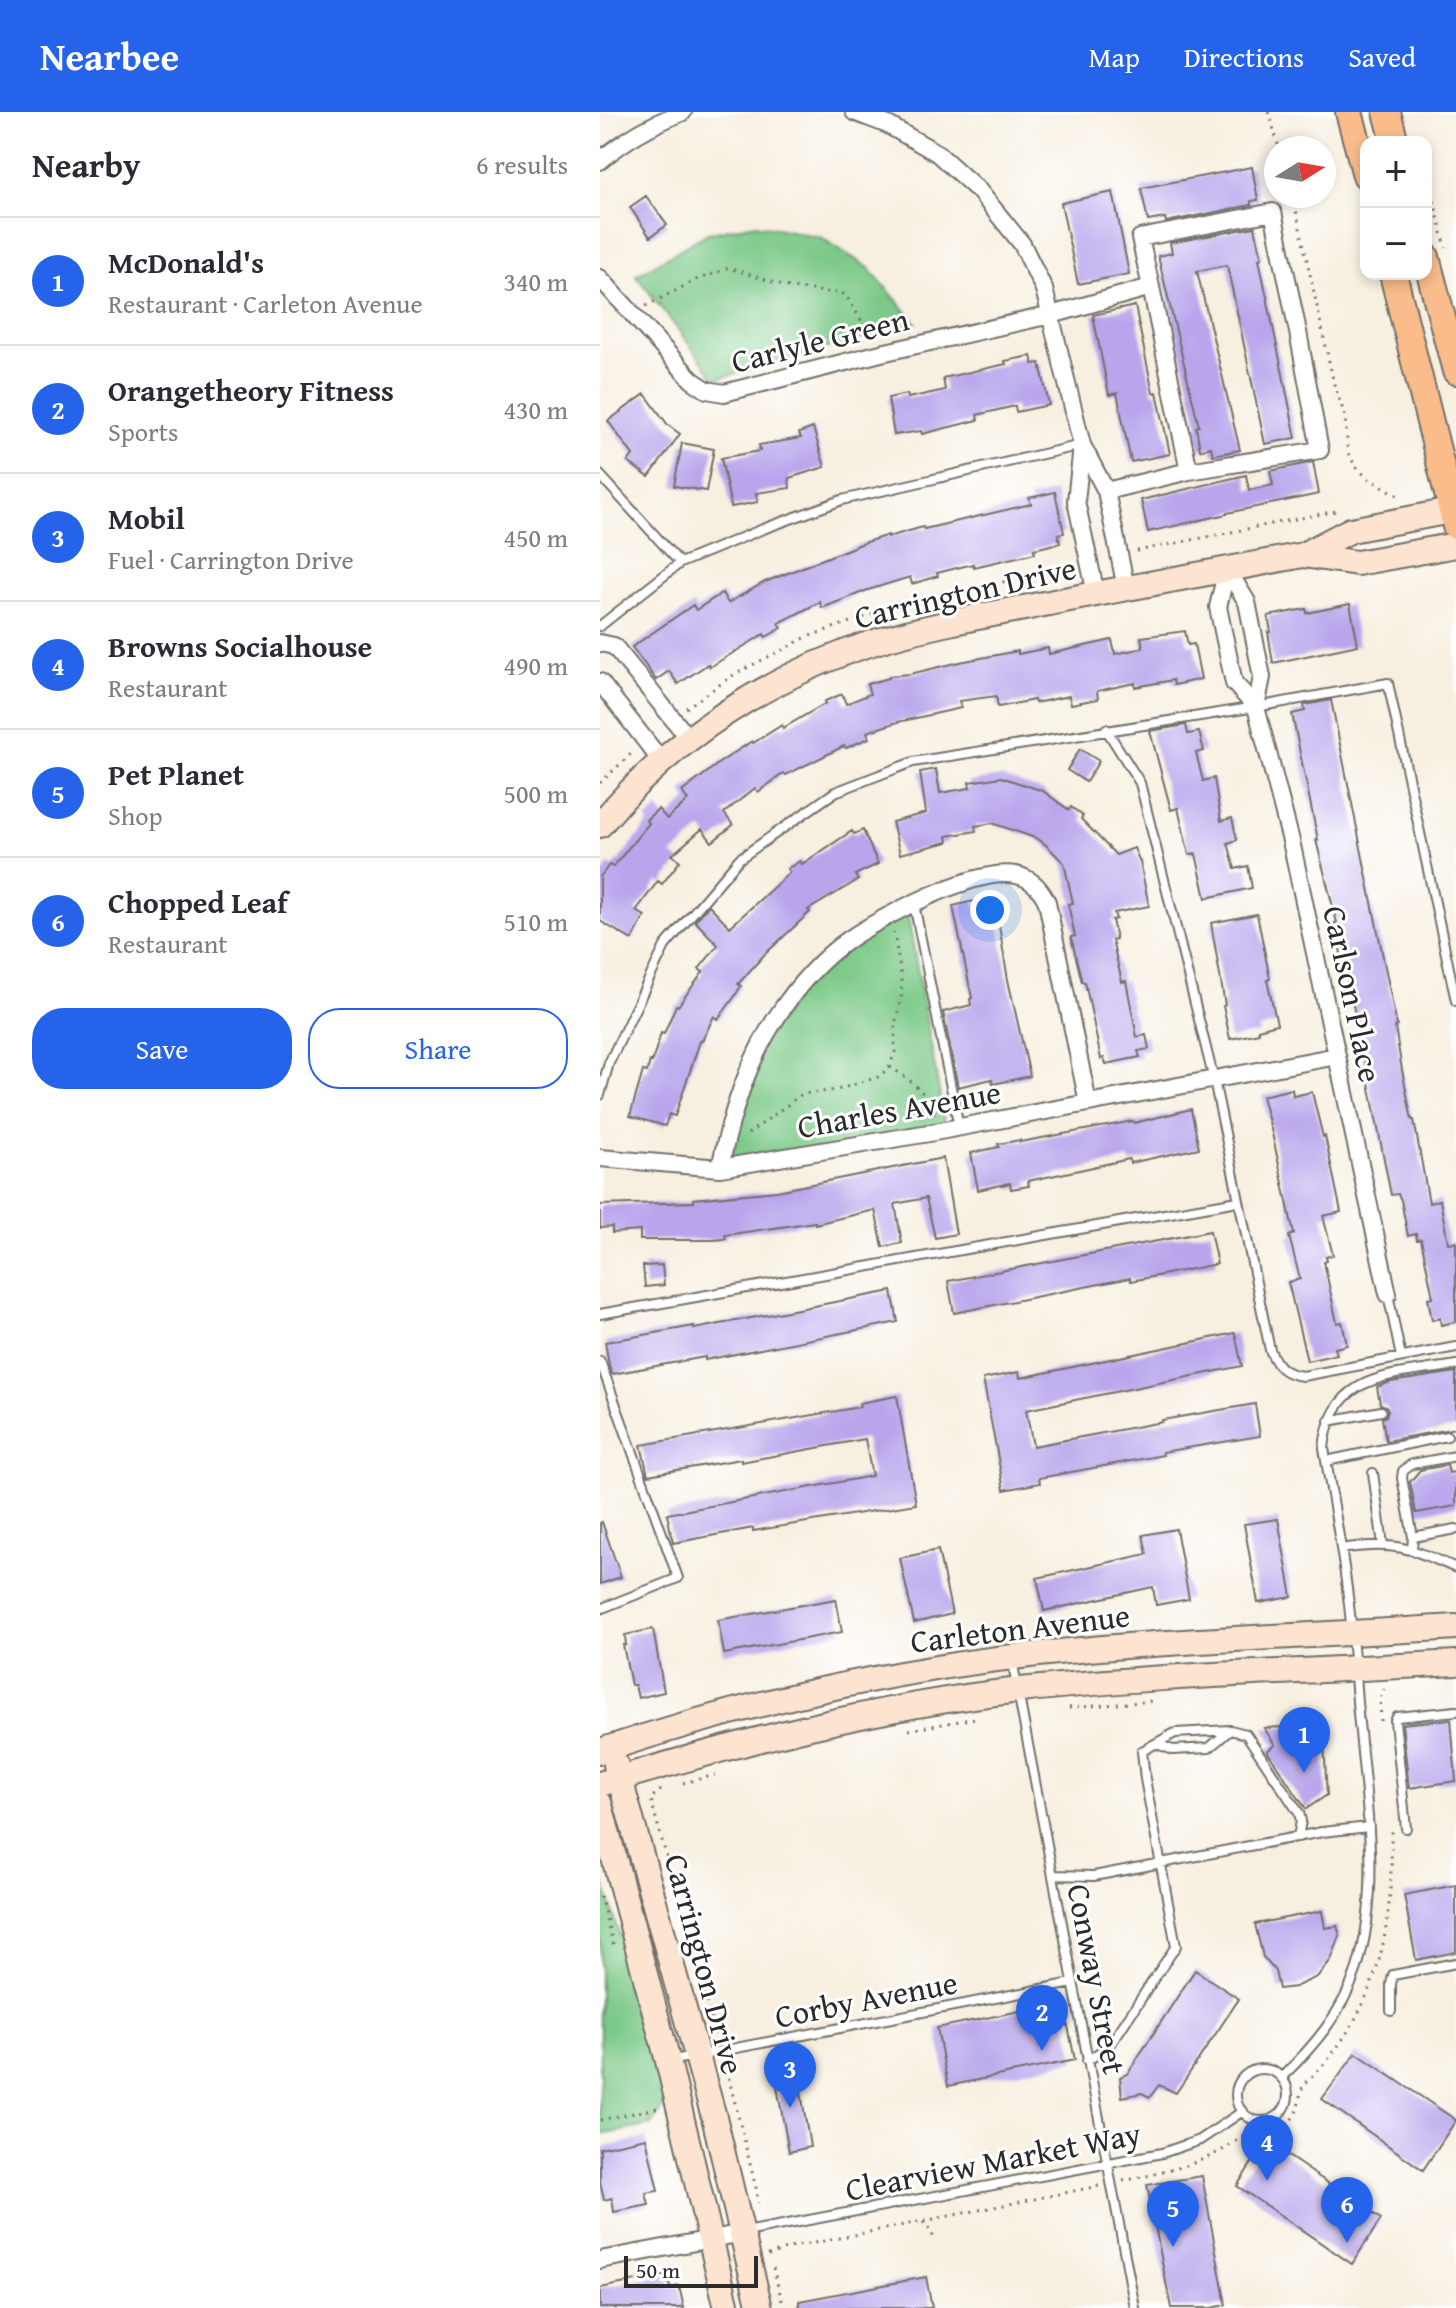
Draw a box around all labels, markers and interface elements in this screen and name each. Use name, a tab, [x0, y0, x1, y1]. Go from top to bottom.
text: Nearbee	[40, 28, 179, 84]
text: Map	[1088, 36, 1140, 77]
text: Directions	[1184, 36, 1304, 77]
text: Saved	[1348, 36, 1416, 77]
north arrow	[1264, 136, 1336, 208]
map controls	[1360, 136, 1432, 280]
button: +	[1360, 136, 1432, 208]
text: Nearby	[32, 140, 141, 189]
text: 6 results	[476, 145, 568, 184]
button: −	[1360, 208, 1432, 280]
text: McDonald's	[108, 240, 264, 284]
text: 1	[51, 262, 65, 301]
text: 340 m	[503, 262, 568, 301]
text: Restaurant · Carleton Avenue	[108, 284, 423, 323]
street label: Carlyle Green	[726, 295, 914, 385]
text: Orangetheory Fitness	[108, 368, 394, 412]
text: 2	[51, 390, 65, 429]
text: 430 m	[503, 390, 568, 429]
text: Sports	[108, 412, 178, 451]
text: Mobil	[108, 496, 185, 540]
text: 3	[51, 518, 65, 557]
text: 450 m	[503, 518, 568, 557]
text: Fuel · Carrington Drive	[108, 540, 354, 579]
street label: Carrington Drive	[850, 544, 1080, 640]
text: Browns Socialhouse	[108, 624, 372, 668]
text: 4	[51, 646, 65, 685]
text: 490 m	[503, 646, 568, 685]
text: Restaurant	[108, 668, 228, 707]
text: Pet Planet	[108, 752, 244, 796]
text: 5	[51, 774, 65, 813]
text: 500 m	[503, 774, 568, 813]
text: Shop	[108, 796, 163, 835]
text: Chopped Leaf	[108, 880, 288, 924]
your location	[970, 890, 1010, 930]
street label: Carlson Place	[1311, 901, 1395, 1087]
text: 6	[51, 902, 65, 941]
text: 510 m	[503, 902, 568, 941]
text: Restaurant	[108, 924, 228, 963]
button: Save	[32, 1008, 292, 1089]
button: Share	[308, 1008, 568, 1089]
street label: Charles Avenue	[794, 1068, 1004, 1150]
street label: Carleton Avenue	[908, 1591, 1132, 1665]
pin: 1	[1278, 1707, 1330, 1773]
street label: Carrington Drive	[653, 1849, 757, 2079]
street label: Conway Street	[1056, 1880, 1138, 2078]
street label: Corby Avenue	[771, 1958, 961, 2040]
pin: 2	[1016, 1985, 1068, 2051]
pin: 3	[764, 2042, 816, 2108]
street label: Clearview Market Way	[841, 2109, 1145, 2213]
pin: 4	[1241, 2115, 1293, 2181]
pin: 6	[1321, 2177, 1373, 2243]
pin: 5	[1147, 2181, 1199, 2247]
scale bar	[624, 2252, 758, 2288]
text: 50 m	[636, 2254, 680, 2286]

